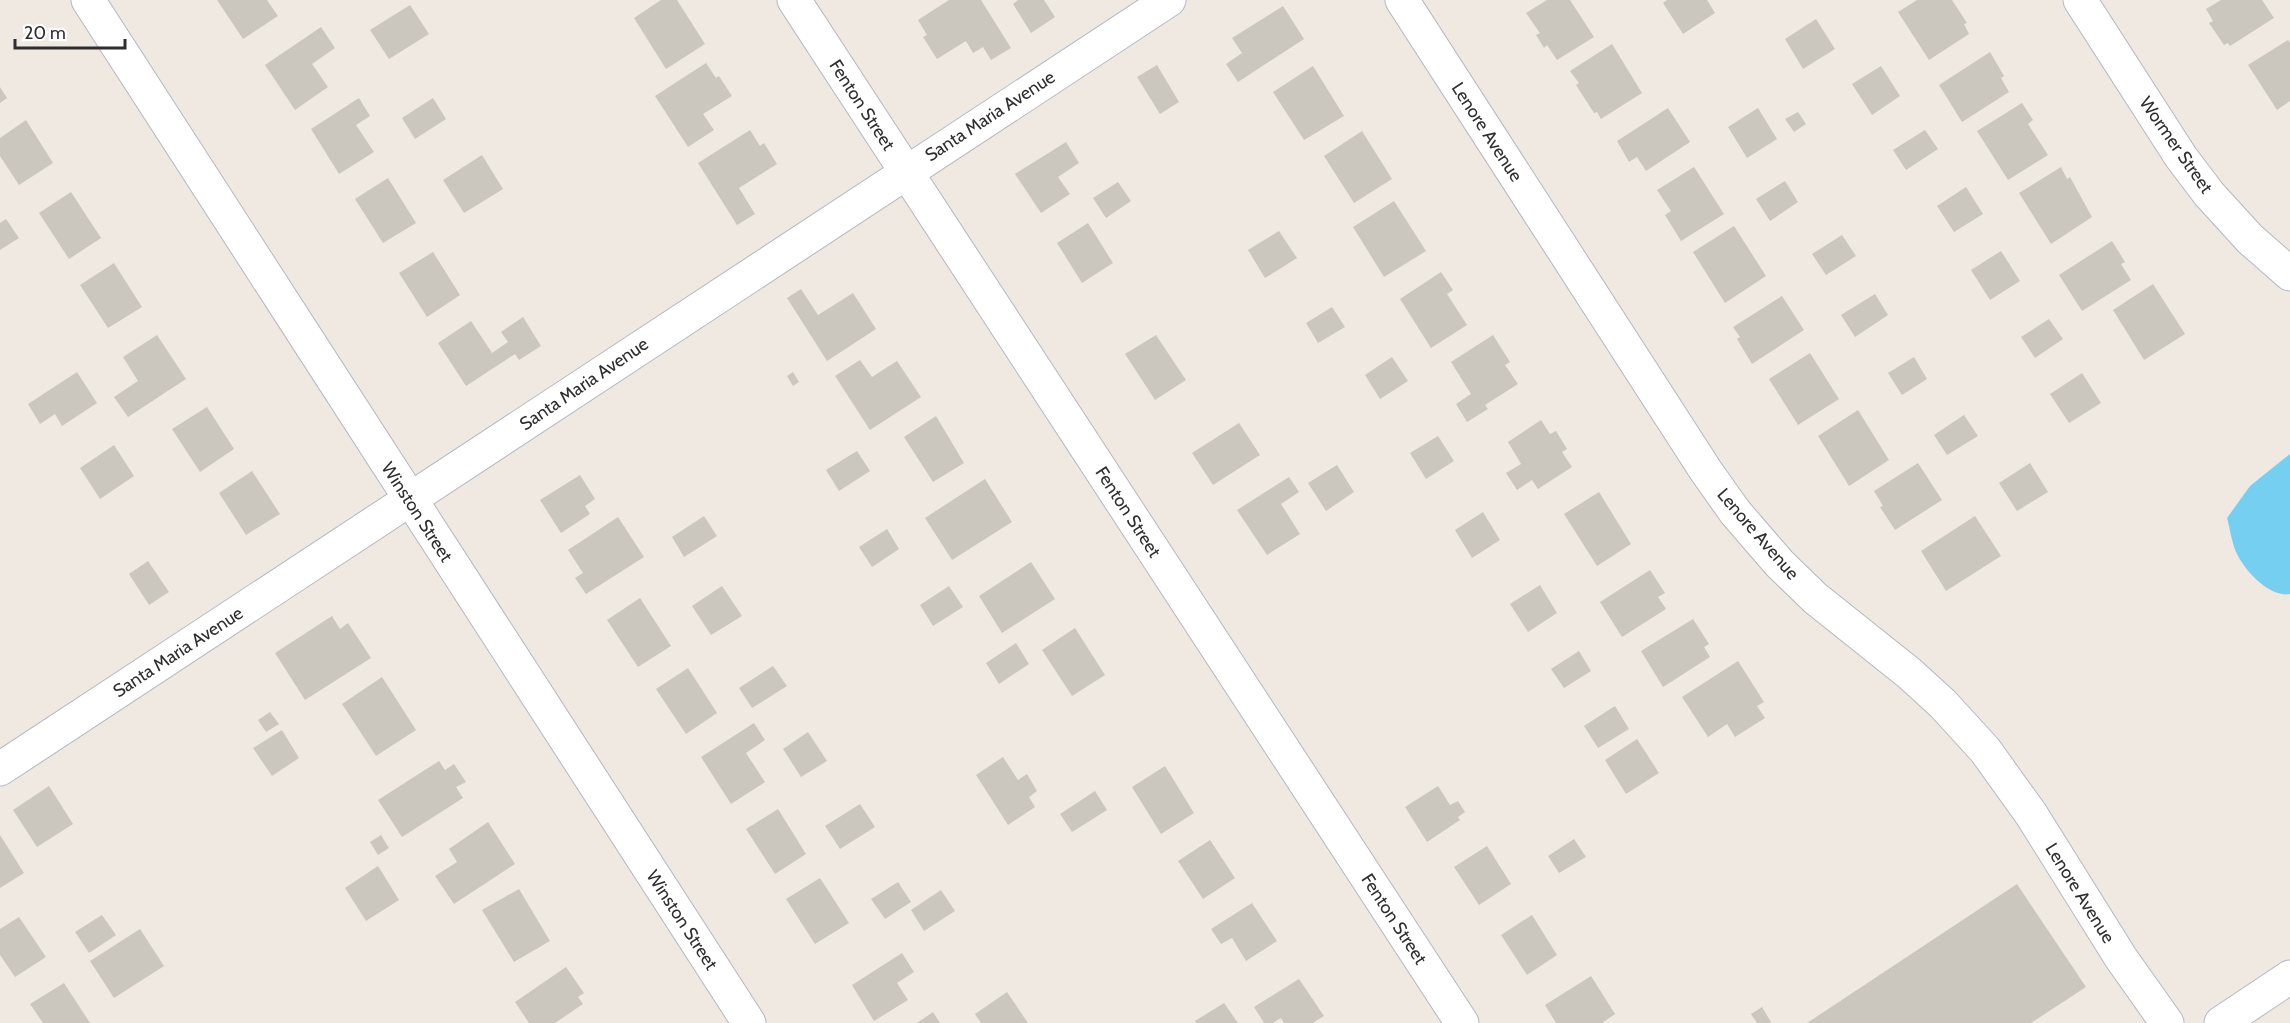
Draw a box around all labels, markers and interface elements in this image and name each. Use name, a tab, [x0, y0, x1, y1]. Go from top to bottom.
scale bar	[15, 12, 124, 50]
text: 20 m	[24, 22, 66, 44]
street label: Fenton Street	[824, 55, 900, 155]
street label: Santa Maria Avenue	[921, 66, 1059, 166]
street label: Lenore Avenue	[1447, 78, 1527, 186]
street label: Wormer Street	[2135, 92, 2217, 198]
street label: Santa Maria Avenue	[516, 333, 652, 435]
street label: Winston Street	[377, 458, 457, 566]
street label: Fenton Street	[1090, 462, 1166, 562]
street label: Lenore Avenue	[1712, 484, 1804, 584]
street label: Santa Maria Avenue	[109, 602, 247, 702]
street label: Lenore Avenue	[2041, 839, 2119, 947]
street label: Winston Street	[642, 866, 722, 974]
street label: Fenton Street	[1356, 869, 1432, 969]

